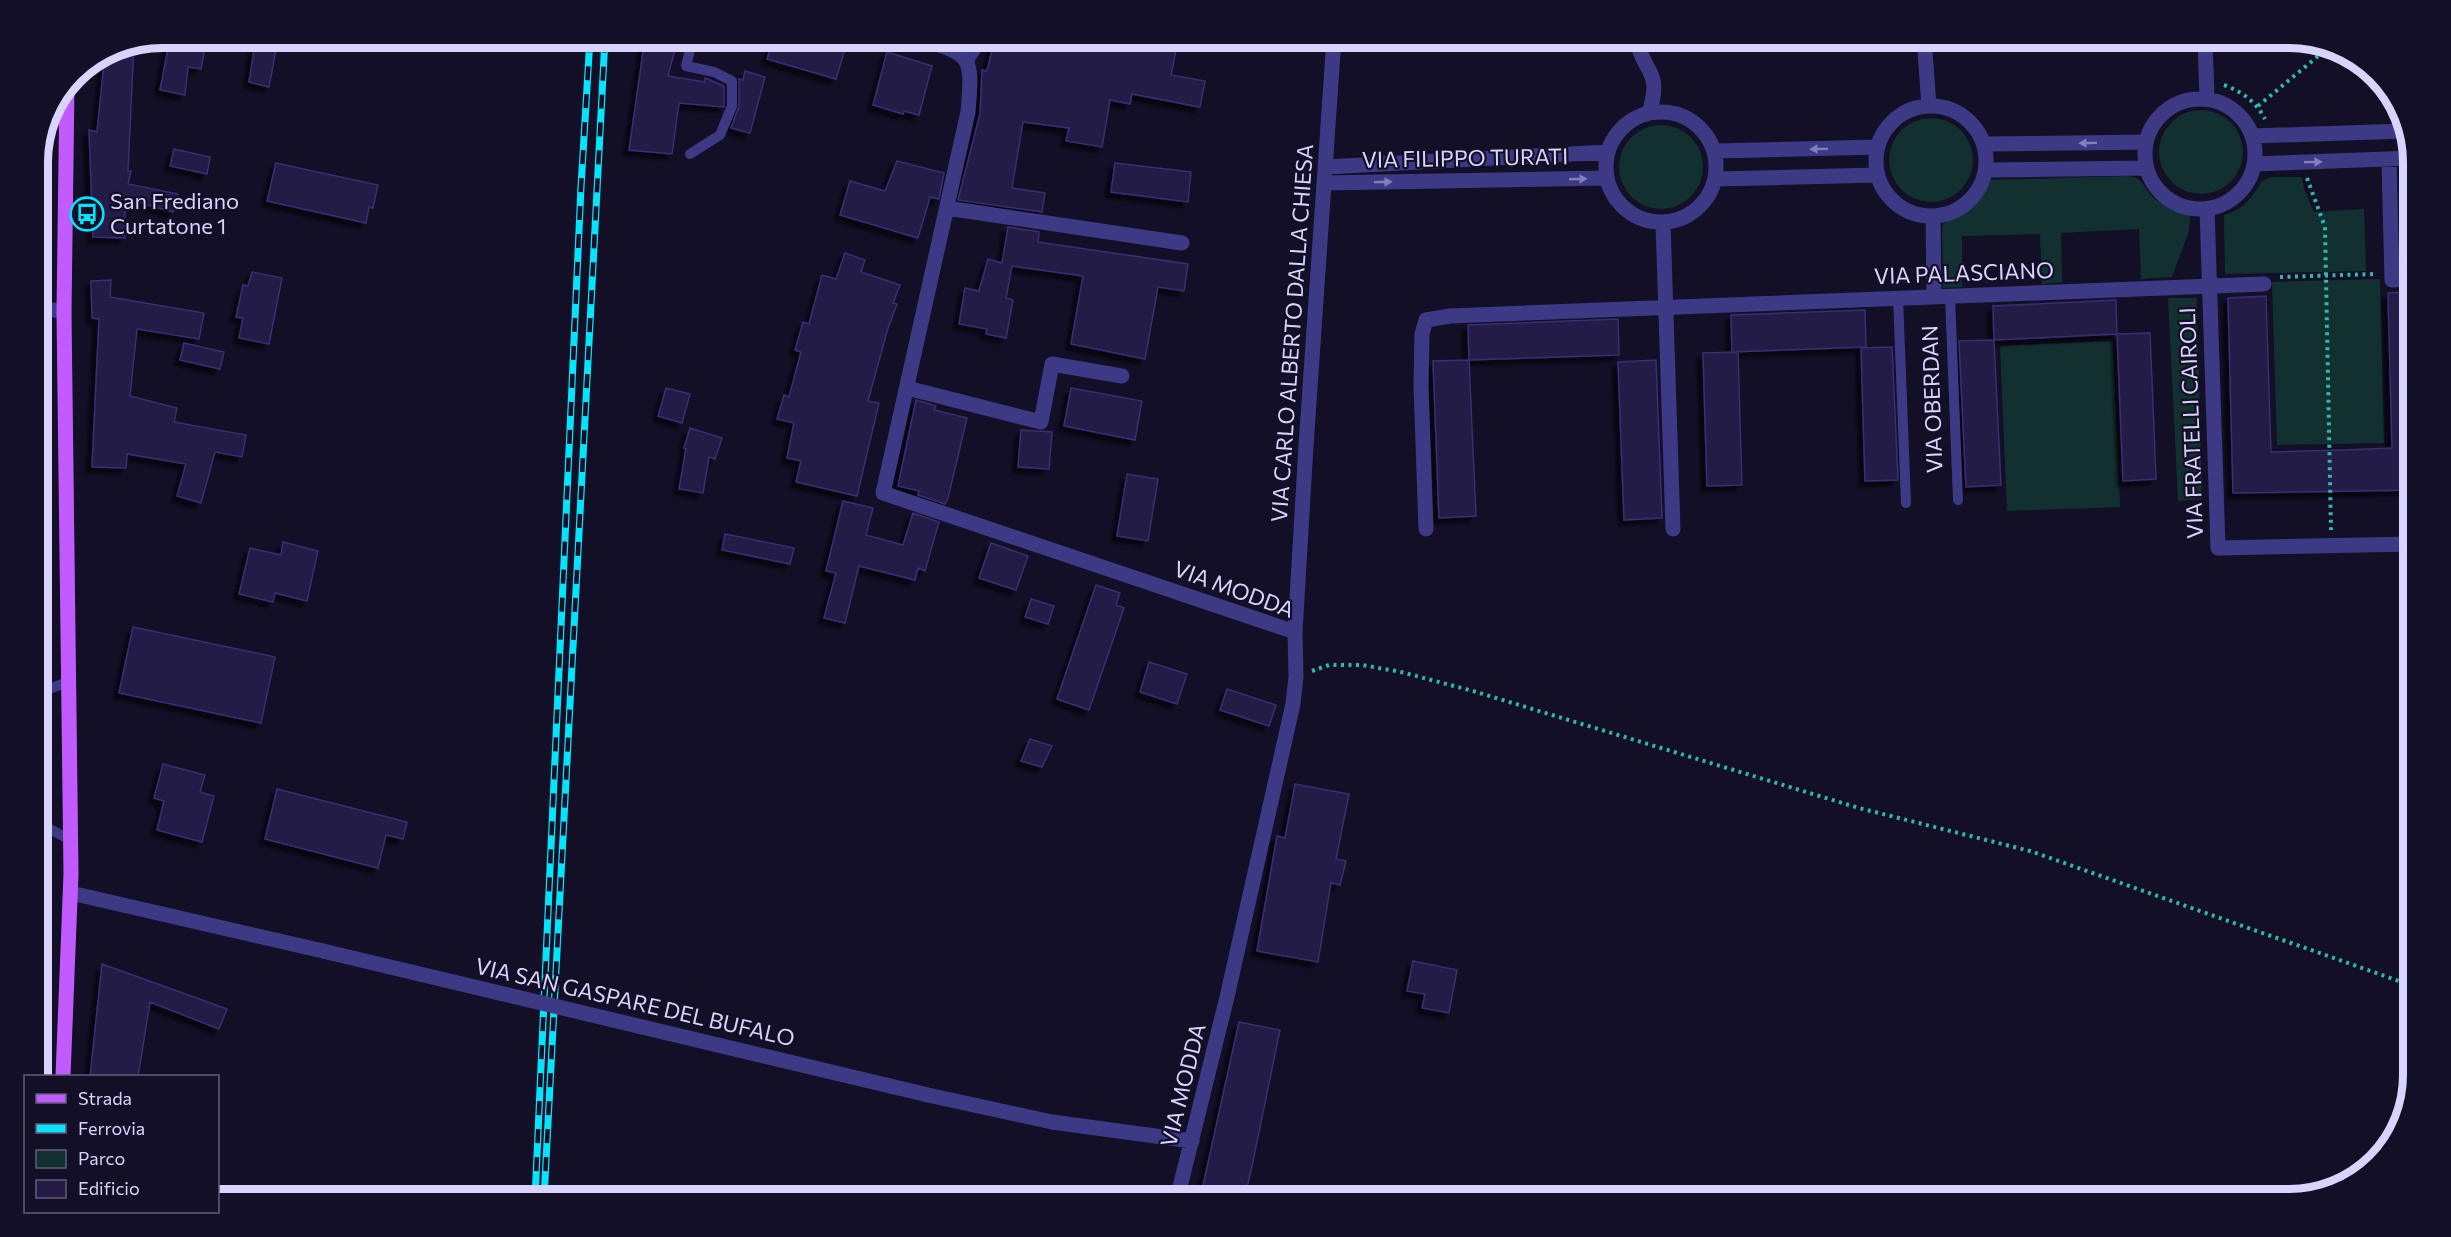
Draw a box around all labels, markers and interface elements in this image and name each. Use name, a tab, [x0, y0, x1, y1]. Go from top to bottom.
one-way arrow	[2078, 138, 2097, 147]
street label: VIA FILIPPO TURATI	[1362, 142, 1568, 173]
street label: VIA CARLO ALBERTO DALLA CHIESA	[1265, 143, 1318, 523]
one-way arrow	[1810, 144, 1829, 154]
one-way arrow	[2304, 158, 2323, 167]
one-way arrow	[1568, 174, 1587, 184]
one-way arrow	[1373, 177, 1392, 187]
place label: San Frediano Curtatone 1	[110, 187, 239, 239]
bus stop icon: San Frediano Curtatone 1	[69, 196, 105, 232]
street label: VIA PALASCIANO	[1874, 256, 2054, 289]
street label: VIA FRATELLI CAIROLI	[2173, 307, 2208, 539]
street label: VIA OBERDAN	[1915, 325, 1948, 473]
street label: VIA MODDA	[1170, 554, 1298, 623]
street label: VIA SAN GASPARE DEL BUFALO	[473, 952, 797, 1051]
street label: VIA MODDA	[1154, 1020, 1211, 1149]
legend	[24, 1075, 219, 1213]
text: Strada	[78, 1087, 132, 1109]
text: Ferrovia	[78, 1117, 145, 1139]
text: Parco	[78, 1147, 125, 1169]
text: Edificio	[78, 1177, 140, 1199]

